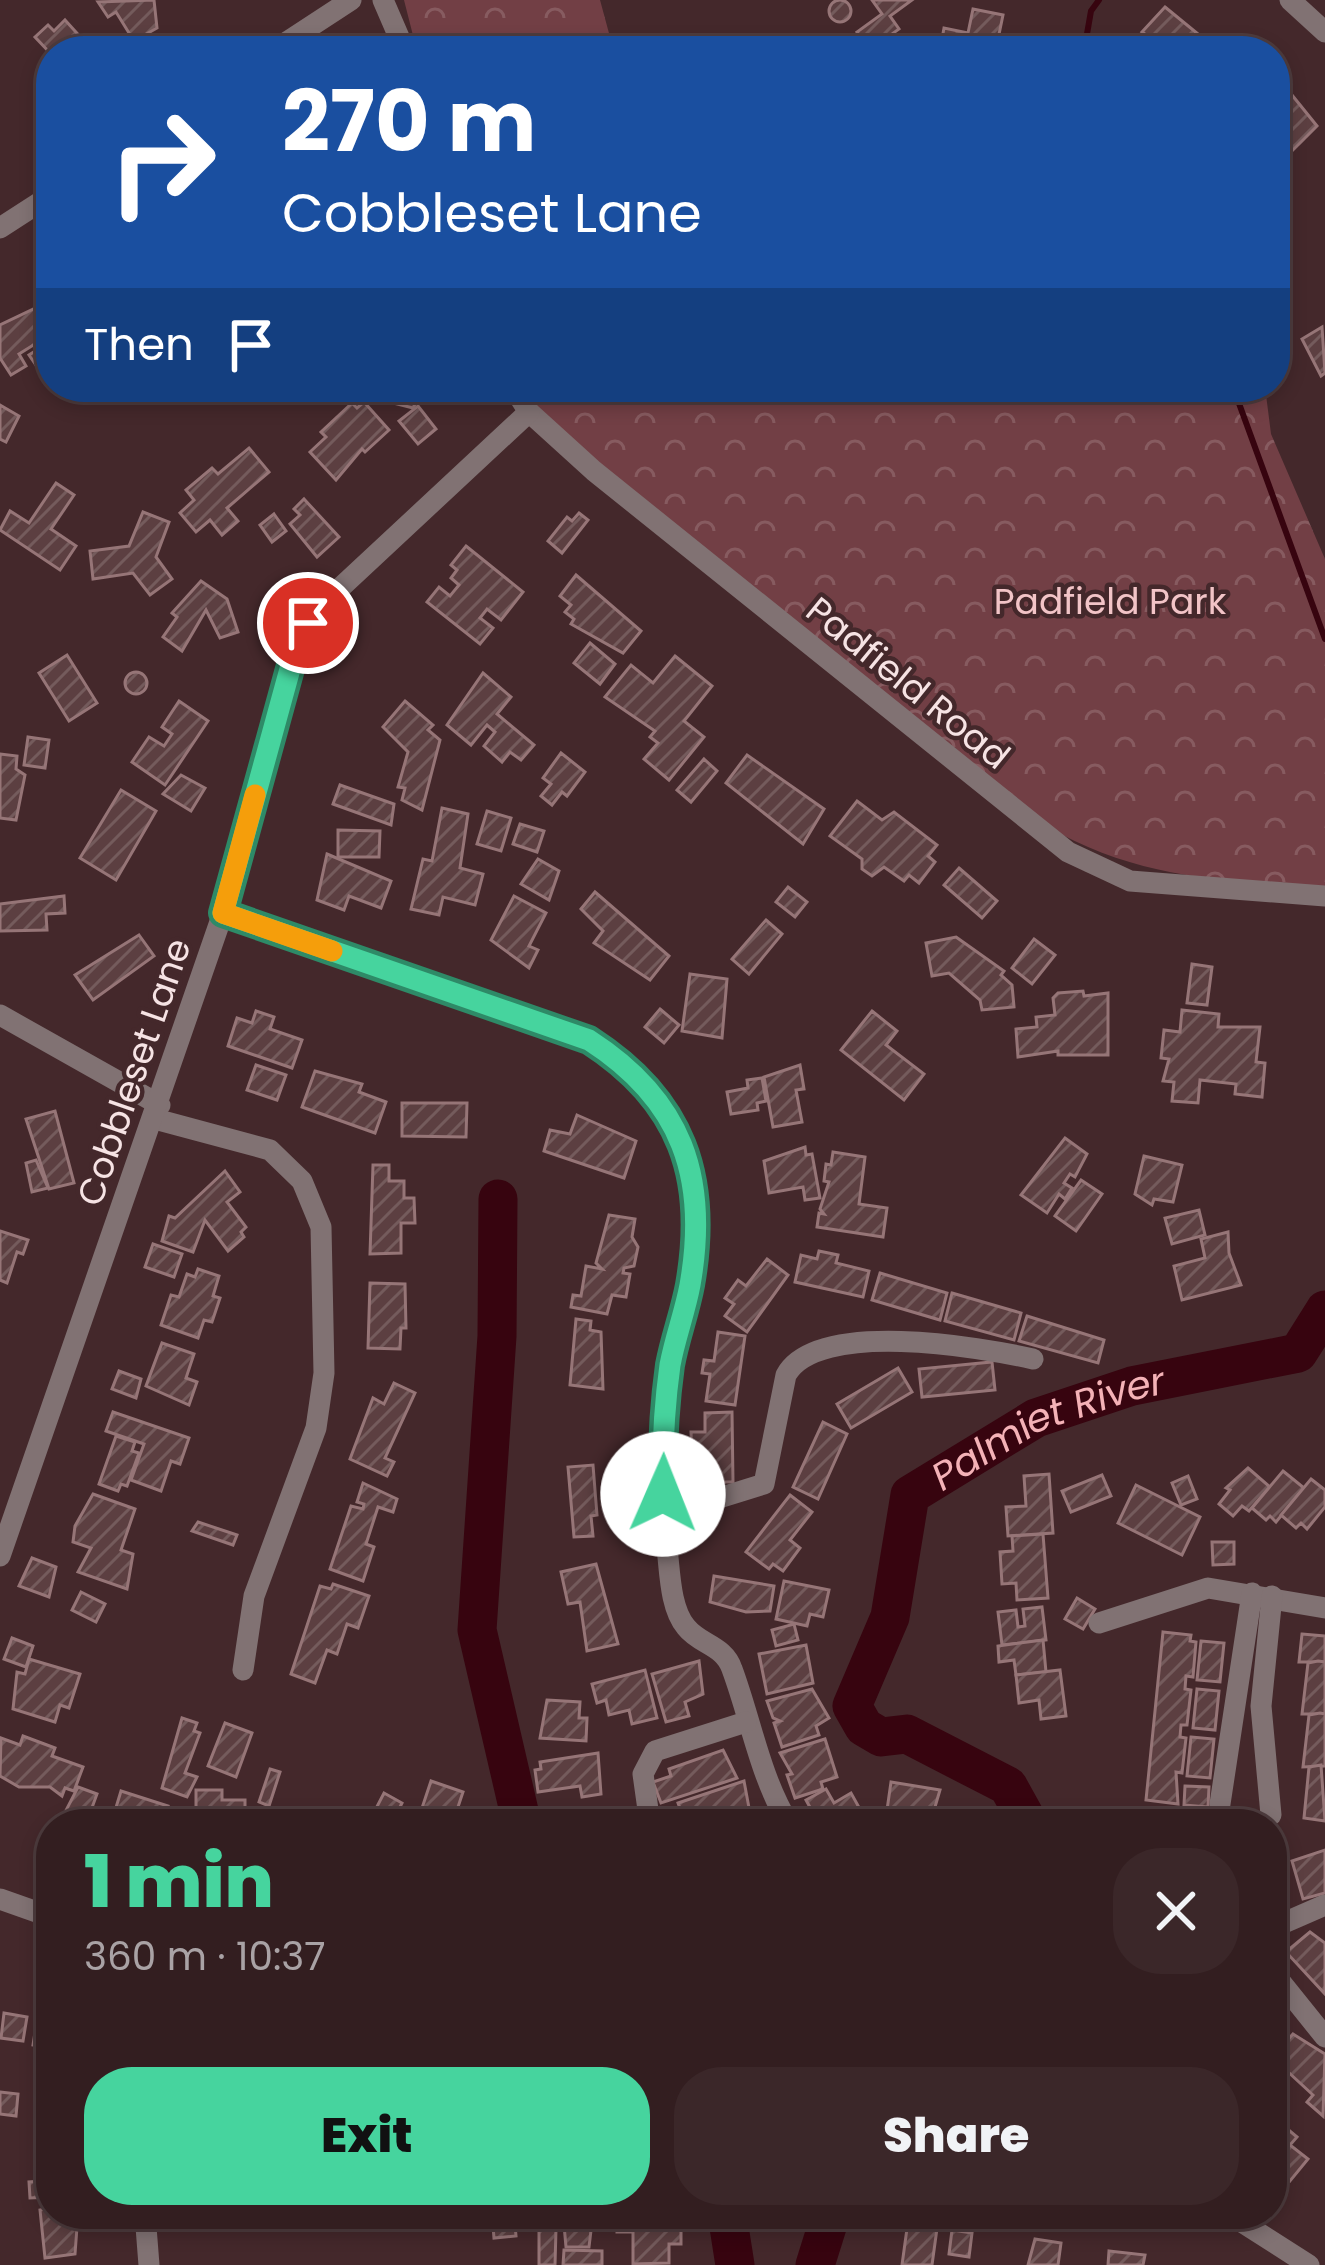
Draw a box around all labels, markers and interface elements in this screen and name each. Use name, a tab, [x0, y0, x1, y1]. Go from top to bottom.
text: 270 m	[282, 63, 536, 180]
icon: right	[84, 84, 240, 240]
text: Cobbleset Lane	[282, 175, 702, 251]
icon: arrive	[218, 312, 284, 378]
text: Then	[84, 313, 194, 376]
pin	[257, 572, 359, 674]
park label: Padfield Park	[994, 576, 1227, 627]
street label: Padfield Road	[795, 585, 1021, 781]
icon: arrive	[275, 590, 341, 656]
street label: Cobbleset Lane	[64, 931, 204, 1213]
water label: Palmiet River	[921, 1352, 1171, 1503]
position arrow	[600, 1431, 726, 1557]
text: 1 min	[84, 1831, 274, 1932]
button: close	[1113, 1848, 1239, 1974]
text: 360 m · 10:37	[84, 1929, 325, 1984]
button: Exit	[84, 2067, 650, 2205]
button: Share	[674, 2067, 1239, 2205]

